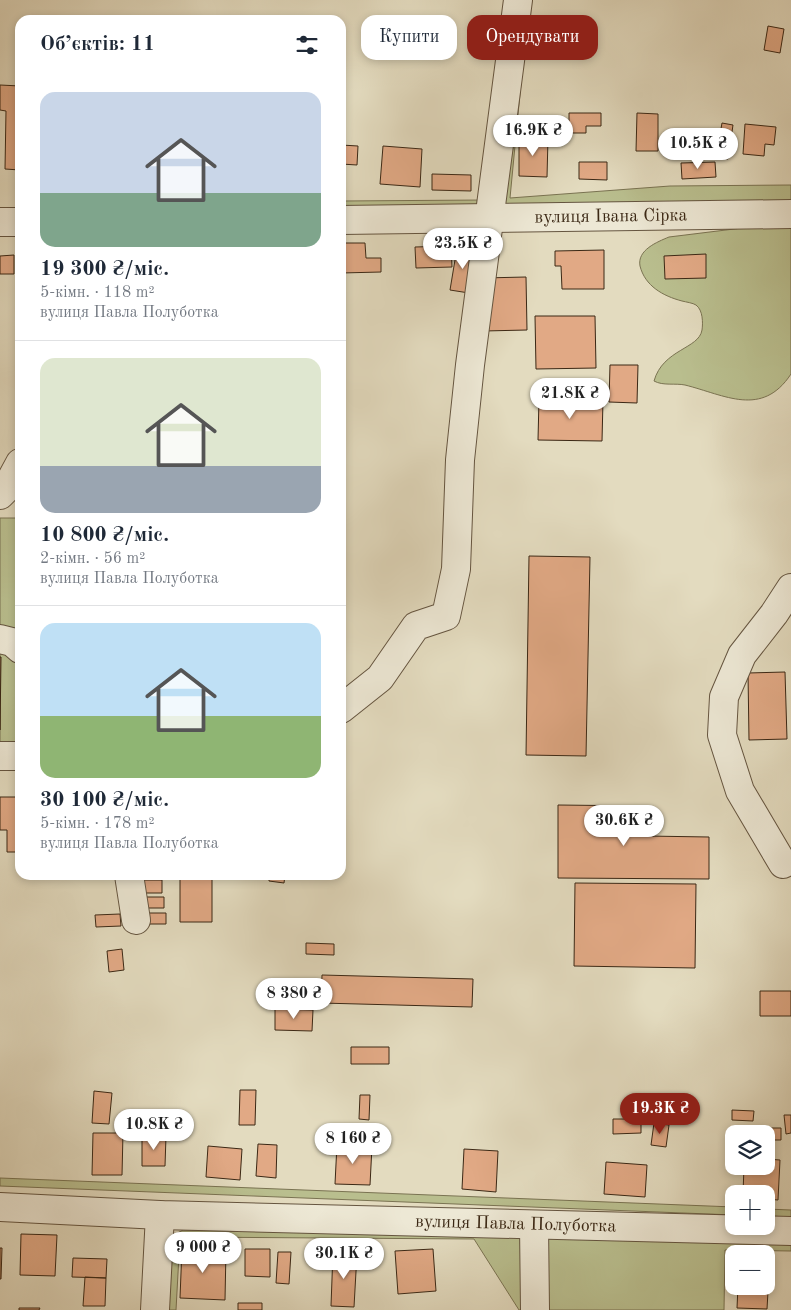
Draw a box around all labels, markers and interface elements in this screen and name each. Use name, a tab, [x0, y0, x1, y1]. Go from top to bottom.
chip: Купити	[361, 15, 457, 60]
chip: Орендувати	[467, 15, 598, 60]
icon: filters	[293, 31, 321, 59]
text: Об’єктів: 11	[40, 34, 155, 55]
pin: 16.9K ₴	[487, 114, 579, 157]
text: 16.9K ₴	[504, 123, 562, 139]
icon: home	[136, 125, 226, 215]
pin: 10.5K ₴	[652, 128, 744, 170]
text: 10.5K ₴	[669, 136, 727, 152]
street label: вулиця Івана Сірка	[534, 206, 688, 226]
pin: 23.5K ₴	[417, 228, 509, 270]
text: 23.5K ₴	[434, 236, 492, 252]
text: 19 300 ₴/міс.	[40, 259, 169, 280]
text: 5-кімн. · 118 m²	[40, 285, 155, 301]
text: вулиця Павла Полуботка	[40, 305, 219, 321]
pin: 21.8K ₴	[524, 378, 616, 420]
text: 21.8K ₴	[541, 386, 599, 402]
icon: home	[136, 390, 226, 480]
text: 10 800 ₴/міс.	[40, 525, 169, 546]
text: 2-кімн. · 56 m²	[40, 551, 145, 567]
text: вулиця Павла Полуботка	[40, 571, 219, 587]
icon: home	[136, 655, 226, 745]
text: 30 100 ₴/міс.	[40, 790, 169, 811]
pin: 30.6K ₴	[578, 804, 670, 847]
text: 30.6K ₴	[595, 813, 653, 829]
text: 5-кімн. · 178 m²	[40, 816, 155, 832]
text: вулиця Павла Полуботка	[40, 836, 219, 852]
pin: 8 380 ₴	[248, 978, 340, 1020]
text: 8 380 ₴	[267, 986, 321, 1002]
pin: 19.3K ₴	[614, 1092, 706, 1135]
text: 19.3K ₴	[631, 1101, 689, 1117]
pin: 10.8K ₴	[108, 1108, 200, 1151]
text: 10.8K ₴	[125, 1117, 183, 1133]
pin: 8 160 ₴	[307, 1122, 399, 1165]
map controls	[725, 1125, 775, 1295]
button: layers	[725, 1125, 775, 1175]
text: 8 160 ₴	[326, 1131, 380, 1147]
button: +	[725, 1185, 775, 1235]
street label: вулиця Павла Полуботка	[415, 1212, 617, 1236]
pin: 9 000 ₴	[157, 1232, 249, 1274]
pin: 30.1K ₴	[298, 1238, 390, 1280]
text: 9 000 ₴	[176, 1240, 230, 1256]
button: −	[725, 1245, 775, 1295]
text: 30.1K ₴	[315, 1246, 373, 1262]

